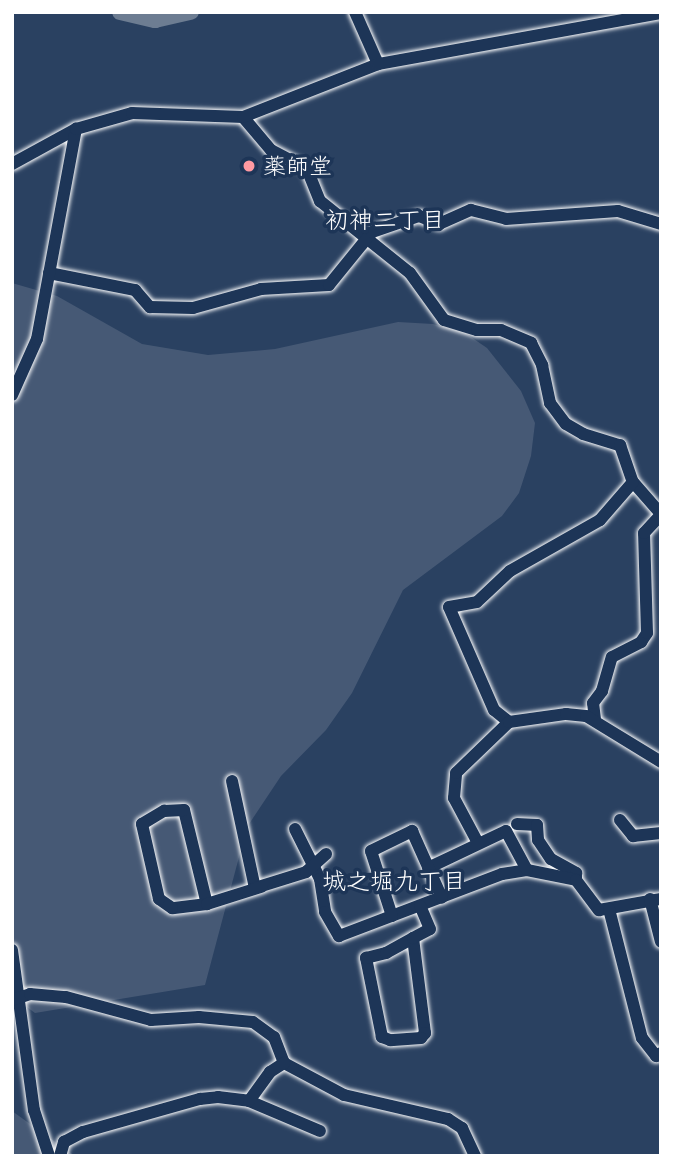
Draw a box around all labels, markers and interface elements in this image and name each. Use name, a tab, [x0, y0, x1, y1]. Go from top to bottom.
place label: 薬師堂	[263, 152, 332, 180]
marker: 薬師堂	[241, 158, 257, 174]
district label: 初神二丁目	[325, 206, 445, 234]
district label: 城之堀九丁目	[322, 867, 466, 895]

